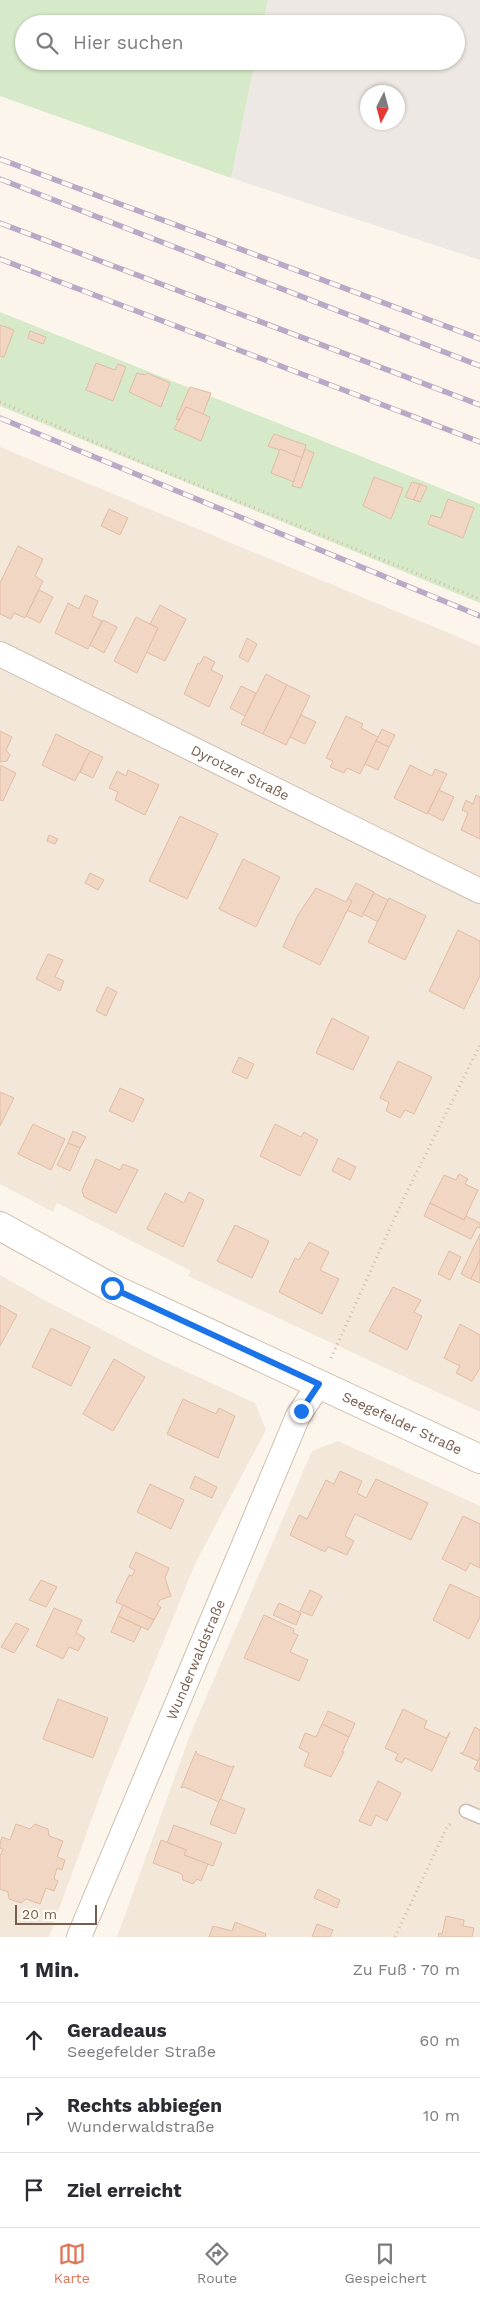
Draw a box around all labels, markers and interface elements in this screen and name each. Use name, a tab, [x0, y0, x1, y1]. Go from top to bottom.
search box	[15, 15, 465, 70]
icon: search	[33, 29, 61, 57]
text: Hier suchen	[73, 31, 184, 54]
north arrow	[360, 85, 405, 130]
street label: Dyrotzer Straße	[189, 742, 292, 804]
route start	[101, 1277, 124, 1300]
street label: Seegefelder Straße	[340, 1388, 465, 1458]
route end	[290, 1400, 313, 1423]
street label: Wunderwaldstraße	[163, 1597, 228, 1722]
scale bar	[15, 1902, 98, 1925]
text: 20 m	[22, 1906, 57, 1922]
text: 1 Min.	[20, 1957, 79, 1982]
text: Zu Fuß · 70 m	[353, 1960, 460, 1979]
text: Geradeaus	[67, 2019, 167, 2042]
icon: ahead	[20, 2026, 48, 2054]
text: 60 m	[420, 2031, 460, 2050]
text: Seegefelder Straße	[67, 2042, 216, 2061]
text: Rechts abbiegen	[67, 2094, 222, 2117]
icon: right	[20, 2101, 48, 2129]
text: 10 m	[423, 2106, 460, 2125]
text: Wunderwaldstraße	[67, 2117, 214, 2136]
icon: arrive	[20, 2176, 48, 2204]
text: Ziel erreicht	[67, 2179, 182, 2202]
tab: Karte	[54, 2240, 90, 2286]
tab: Route	[197, 2240, 237, 2286]
tab: Gespeichert	[344, 2240, 426, 2286]

